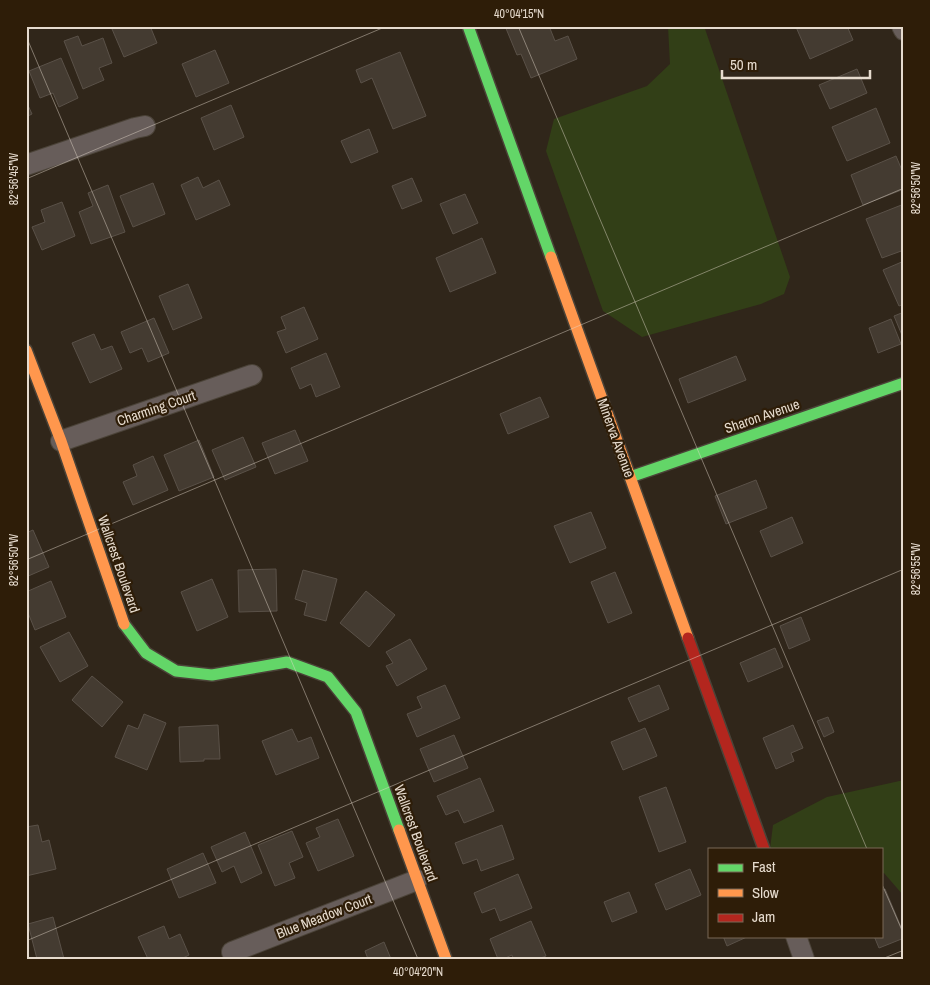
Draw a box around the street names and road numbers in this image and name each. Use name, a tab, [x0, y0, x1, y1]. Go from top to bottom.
street label: Charming Court	[114, 386, 198, 430]
street label: Sharon Avenue	[722, 395, 802, 437]
street label: Minerva Avenue	[593, 396, 639, 480]
street label: Wallcrest Boulevard	[94, 513, 144, 615]
street label: Wallcrest Boulevard	[390, 782, 442, 884]
street label: Blue Meadow Court	[274, 890, 374, 942]

